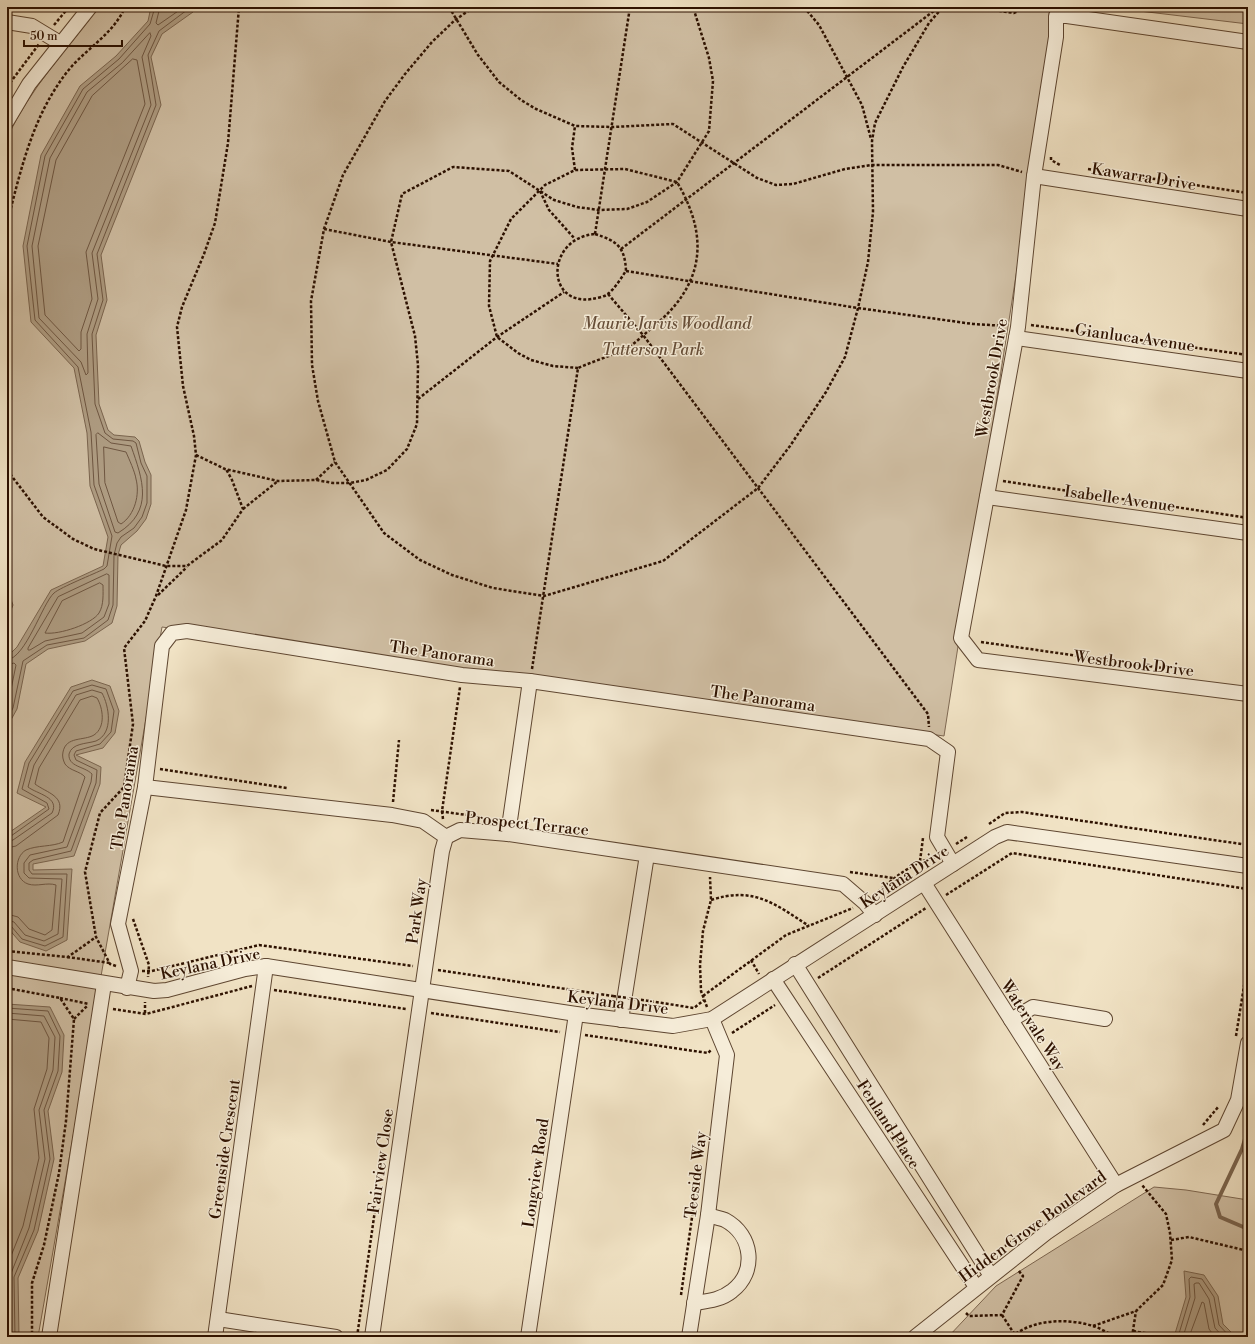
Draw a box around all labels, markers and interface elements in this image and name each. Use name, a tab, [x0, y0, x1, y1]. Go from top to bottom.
scale bar	[24, 22, 122, 48]
text: 50 m	[30, 29, 58, 44]
street label: Kawarra Drive	[1090, 159, 1198, 195]
park label: Maurie Jarvis Woodland	[583, 314, 752, 334]
street label: Westbrook Drive	[971, 317, 1012, 440]
street label: Gianluca Avenue	[1074, 320, 1196, 356]
park label: Tatterson Park	[602, 340, 704, 360]
street label: Isabelle Avenue	[1063, 481, 1177, 517]
street label: The Panorama	[388, 637, 496, 671]
street label: Westbrook Drive	[1072, 647, 1195, 681]
street label: The Panorama	[709, 682, 817, 716]
street label: The Panorama	[107, 744, 143, 852]
street label: Prospect Terrace	[464, 808, 590, 840]
street label: Keylana Drive	[856, 841, 953, 913]
street label: Park Way	[403, 877, 432, 945]
street label: Keylana Drive	[158, 944, 262, 984]
street label: Watervale Way	[996, 976, 1070, 1075]
street label: Keylana Drive	[566, 987, 670, 1019]
street label: Fenland Place	[852, 1076, 924, 1173]
street label: Greenside Crescent	[205, 1077, 245, 1220]
street label: Fairview Close	[364, 1107, 398, 1215]
street label: Longview Road	[518, 1117, 554, 1229]
street label: Teeside Way	[681, 1130, 711, 1220]
street label: Hidden Grove Boulevard	[955, 1167, 1110, 1287]

